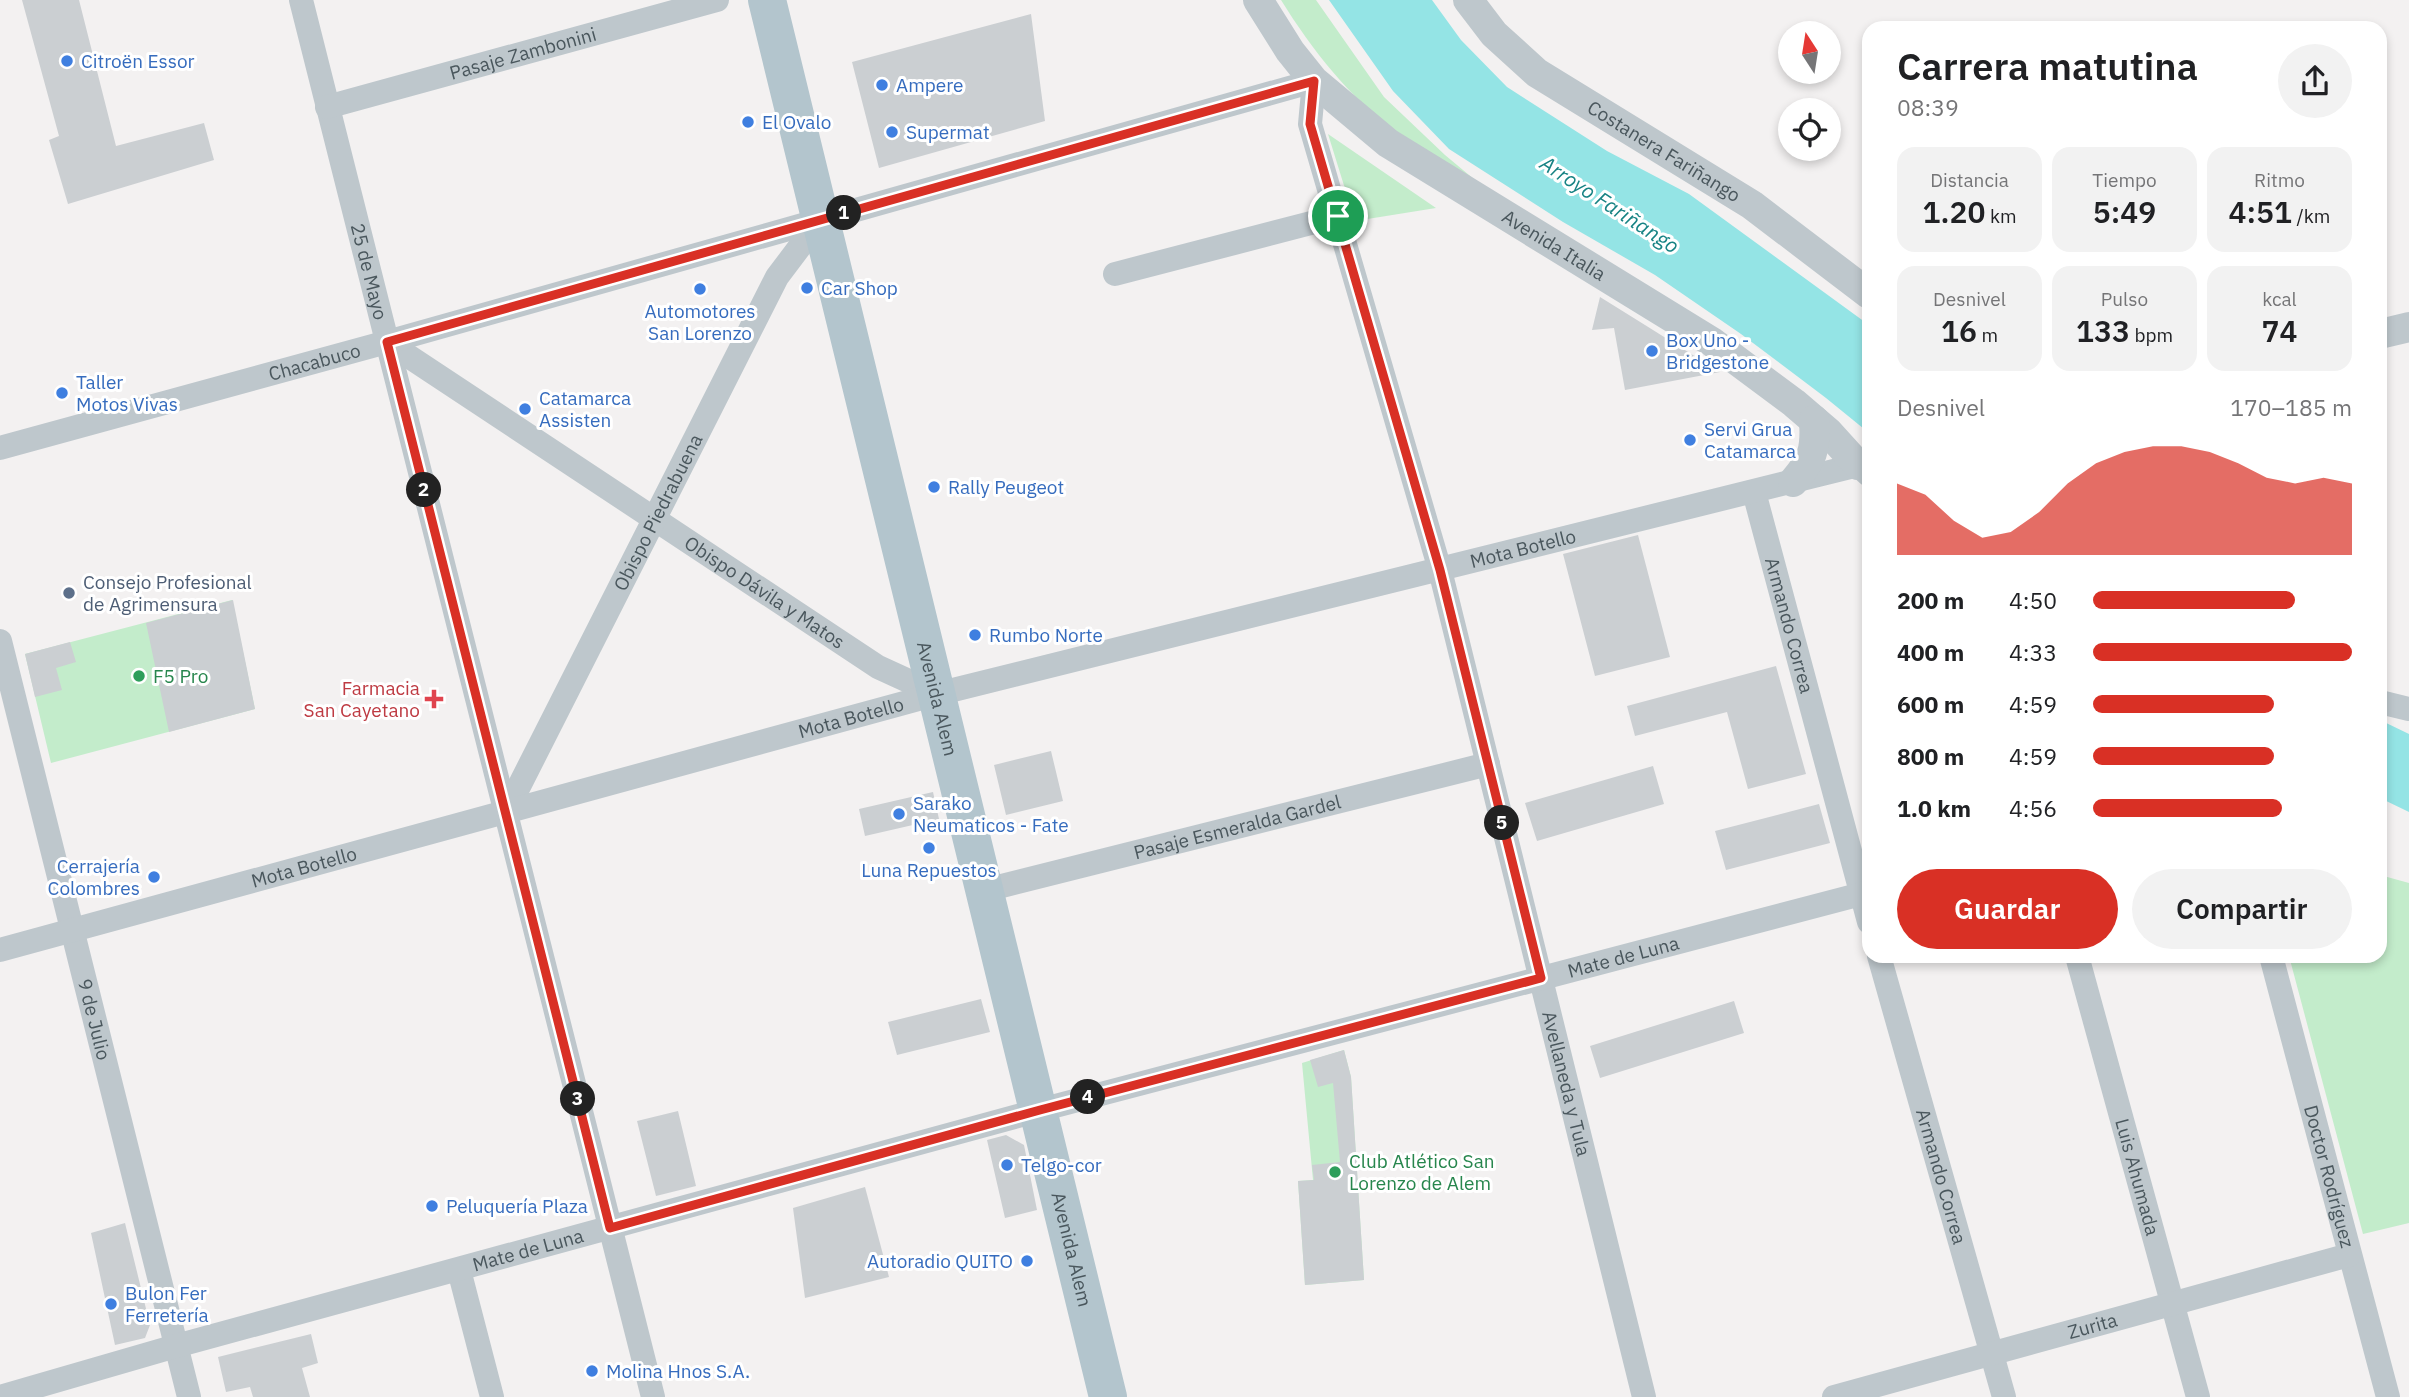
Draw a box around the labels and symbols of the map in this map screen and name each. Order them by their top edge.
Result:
north arrow [1778,21,1841,84]
street label: Pasaje Zambonini [447,22,599,85]
place label: Citroën Essor [81,49,195,73]
marker: Citroën Essor [59,53,75,69]
place label: Ampere [896,73,964,97]
marker: Ampere [874,77,890,93]
street label: Costanera Fariñango [1583,95,1745,207]
place label: El Ovalo [762,110,831,134]
marker: El Ovalo [740,114,756,130]
place label: Supermat [906,120,990,144]
marker: Supermat [884,124,900,140]
water label: Arroyo Fariñango [1534,148,1685,259]
pin [1308,186,1368,246]
pin: 1 [826,196,862,230]
street label: Avenida Italia [1498,204,1610,286]
street label: 25 de Mayo [346,221,393,322]
place label: Car Shop [821,276,898,300]
marker: Car Shop [799,280,815,296]
marker: Automotores San Lorenzo [692,281,708,297]
place label: Automotores San Lorenzo [644,299,756,345]
place label: Box Uno - Bridgestone [1666,328,1769,374]
street label: Chacabuco [266,338,363,386]
marker: Box Uno - Bridgestone [1644,343,1660,359]
place label: Taller Motos Vivas [76,370,178,416]
marker: Taller Motos Vivas [54,385,70,401]
place label: Catamarca Assisten [539,386,631,432]
marker: Catamarca Assisten [517,401,533,417]
place label: Servi Grua Catamarca [1704,417,1796,463]
street label: Obispo Piedrabuena [608,430,708,595]
marker: Servi Grua Catamarca [1682,432,1698,448]
pin: 2 [406,472,442,508]
place label: Rally Peugeot [948,475,1064,499]
marker: Rally Peugeot [926,479,942,495]
street label: Mota Botello [1467,524,1578,573]
street label: Obispo Dávila y Matos [680,530,850,654]
street label: Armando Correa [1760,555,1819,696]
place label: Consejo Profesional de Agrimensura [83,570,252,616]
marker: Consejo Profesional de Agrimensura [61,585,77,601]
place label: Rumbo Norte [989,623,1103,647]
marker: Rumbo Norte [967,627,983,643]
street label: Avenida Alem [912,639,963,758]
place label: F5 Pro [153,664,208,688]
marker: F5 Pro [131,668,147,684]
place label: Farmacia San Cayetano [304,676,420,722]
marker: Farmacia San Cayetano [426,691,442,707]
street label: Mota Botello [795,692,906,743]
street label: Pasaje Esmeralda Gardel [1131,789,1343,864]
place label: Sarako Neumaticos - Fate [913,791,1069,837]
marker: Sarako Neumaticos - Fate [891,806,907,822]
pin: 5 [1484,806,1520,840]
marker: Luna Repuestos [921,840,937,856]
street label: Mota Botello [248,841,359,893]
place label: Cerrajería Colombres [48,854,140,900]
place label: Luna Repuestos [861,858,997,882]
marker: Cerrajería Colombres [146,869,162,885]
street label: Mate de Luna [1565,930,1682,983]
street label: 9 de Julio [73,976,116,1062]
street label: Avellaneda y Tula [1537,1008,1596,1159]
pin: 4 [1070,1080,1106,1114]
pin: 3 [560,1082,596,1116]
street label: Doctor Rodríguez [2299,1102,2360,1251]
street label: Armando Correa [1911,1106,1972,1247]
street label: Luis Ahumada [2110,1116,2165,1238]
place label: Club Atlético San Lorenzo de Alem [1349,1149,1495,1195]
place label: Telgo-cor [1021,1153,1102,1177]
marker: Telgo-cor [999,1157,1015,1173]
marker: Club Atlético San Lorenzo de Alem [1327,1164,1343,1180]
street label: Avenida Alem [1046,1190,1097,1309]
place label: Peluquería Plaza [446,1194,588,1218]
marker: Peluquería Plaza [424,1198,440,1214]
street label: Mate de Luna [470,1223,586,1277]
place label: Autoradio QUITO [867,1249,1013,1273]
marker: Autoradio QUITO [1019,1253,1035,1269]
place label: Bulon Fer Ferretería [125,1281,209,1327]
marker: Bulon Fer Ferretería [103,1296,119,1312]
street label: Zurita [2065,1308,2120,1344]
place label: Molina Hnos S.A. [606,1359,750,1383]
marker: Molina Hnos S.A. [584,1363,600,1379]

